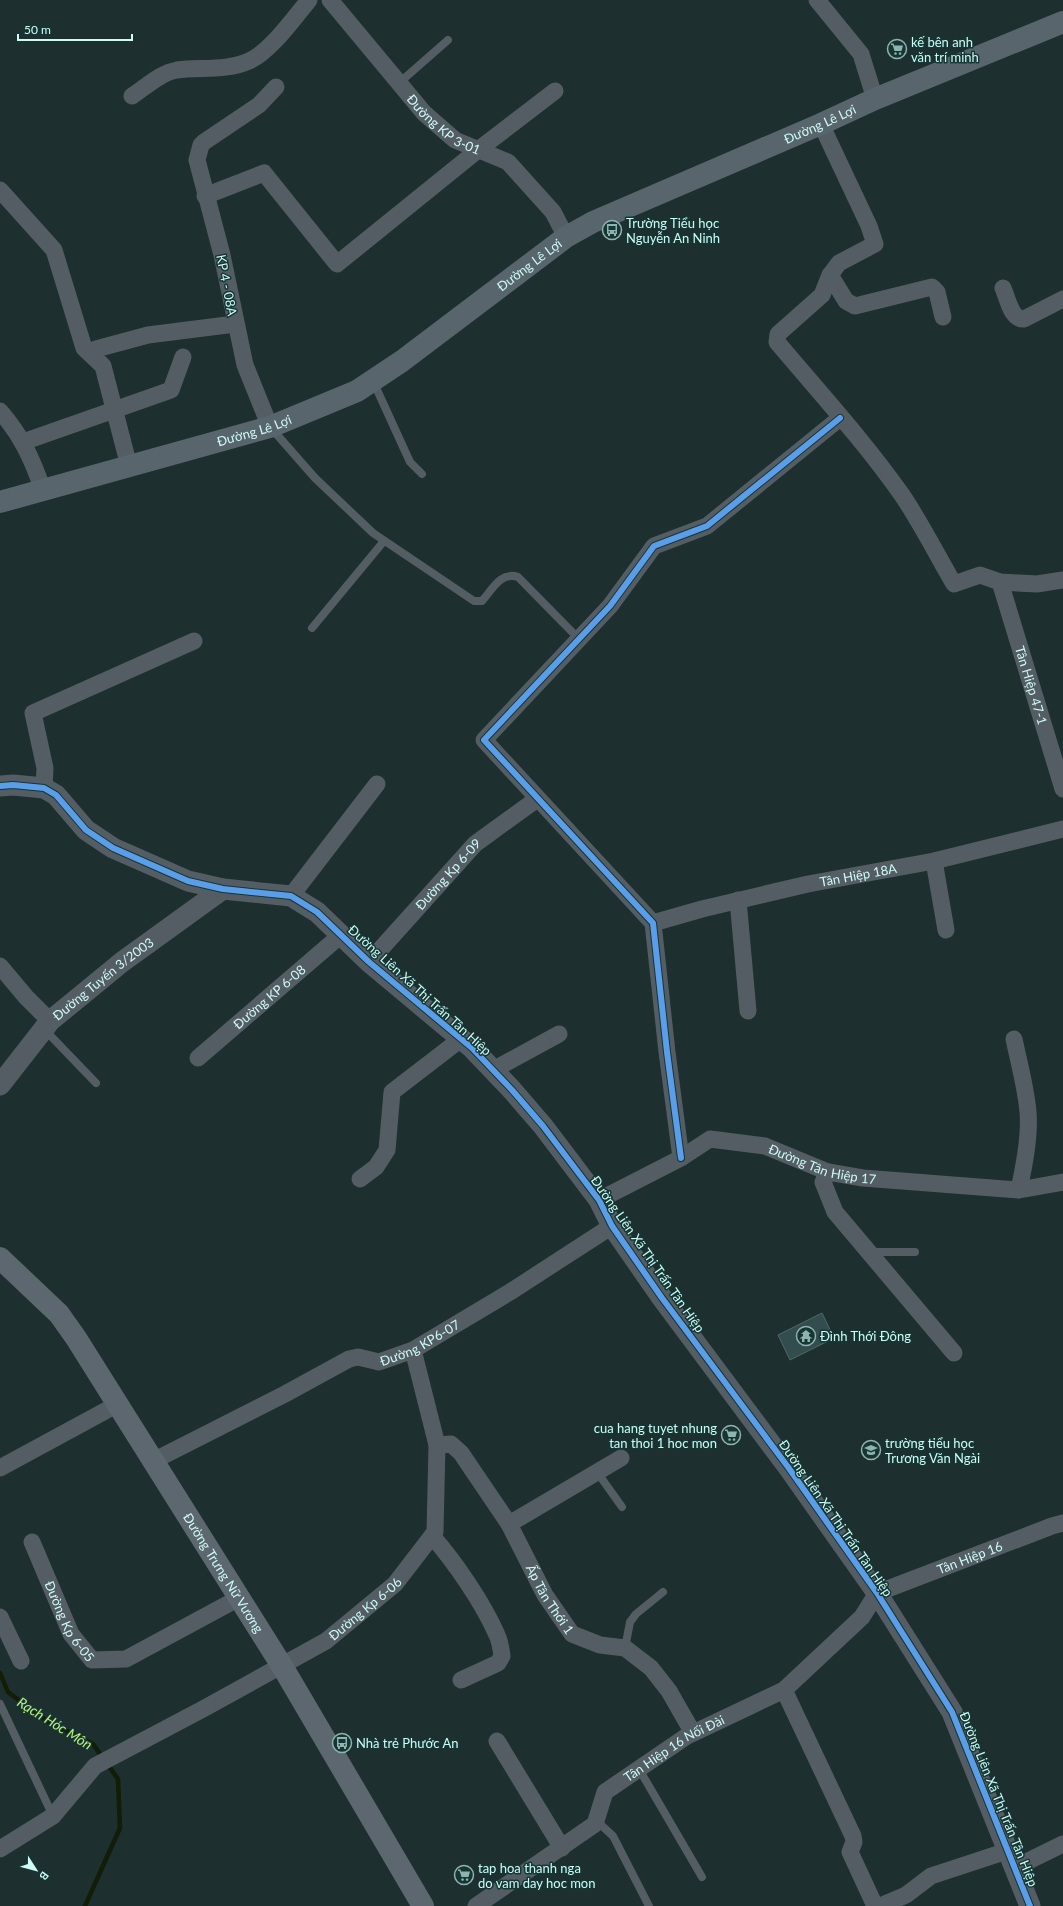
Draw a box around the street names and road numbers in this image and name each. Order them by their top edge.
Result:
street label: Đường KP 3-01 [404,91,483,158]
street label: Đường Lê Lợi [781,101,858,147]
street label: Đường Lê Lợi [494,235,565,294]
street label: KP 4 - 08A [213,253,241,317]
street label: Đường Lê Lợi [215,411,294,449]
street label: Tân Hiệp 47-1 [1012,644,1051,727]
street label: Đường Kp 6-09 [412,835,483,913]
street label: Tân Hiệp 18A [819,860,898,890]
street label: Đường Liên Xã Thị Trấn Tân Hiệp [345,921,495,1059]
street label: Đường Tuyến 3/2003 [49,934,157,1024]
street label: Đường KP 6-08 [230,961,309,1032]
street label: Đường Tân Hiệp 17 [766,1140,877,1187]
street label: Đường Liên Xã Thị Trấn Tân Hiệp [588,1173,708,1335]
street label: Đường KP6-07 [378,1316,463,1369]
street label: Đường Liên Xã Thị Trấn Tân Hiệp [776,1437,896,1599]
street label: Đường Trưng Nữ Vương [180,1510,267,1636]
street label: Tân Hiệp 16 [934,1538,1005,1577]
street label: Ấp Tân Thới 1 [523,1561,578,1637]
street label: Đường Kp 6-06 [325,1574,405,1644]
street label: Đường Kp 6-05 [41,1578,98,1665]
street label: Đường Liên Xã Thị Trấn Tân Hiệp [956,1709,1042,1889]
street label: Tân Hiệp 16 Nối Đài [621,1711,727,1785]

